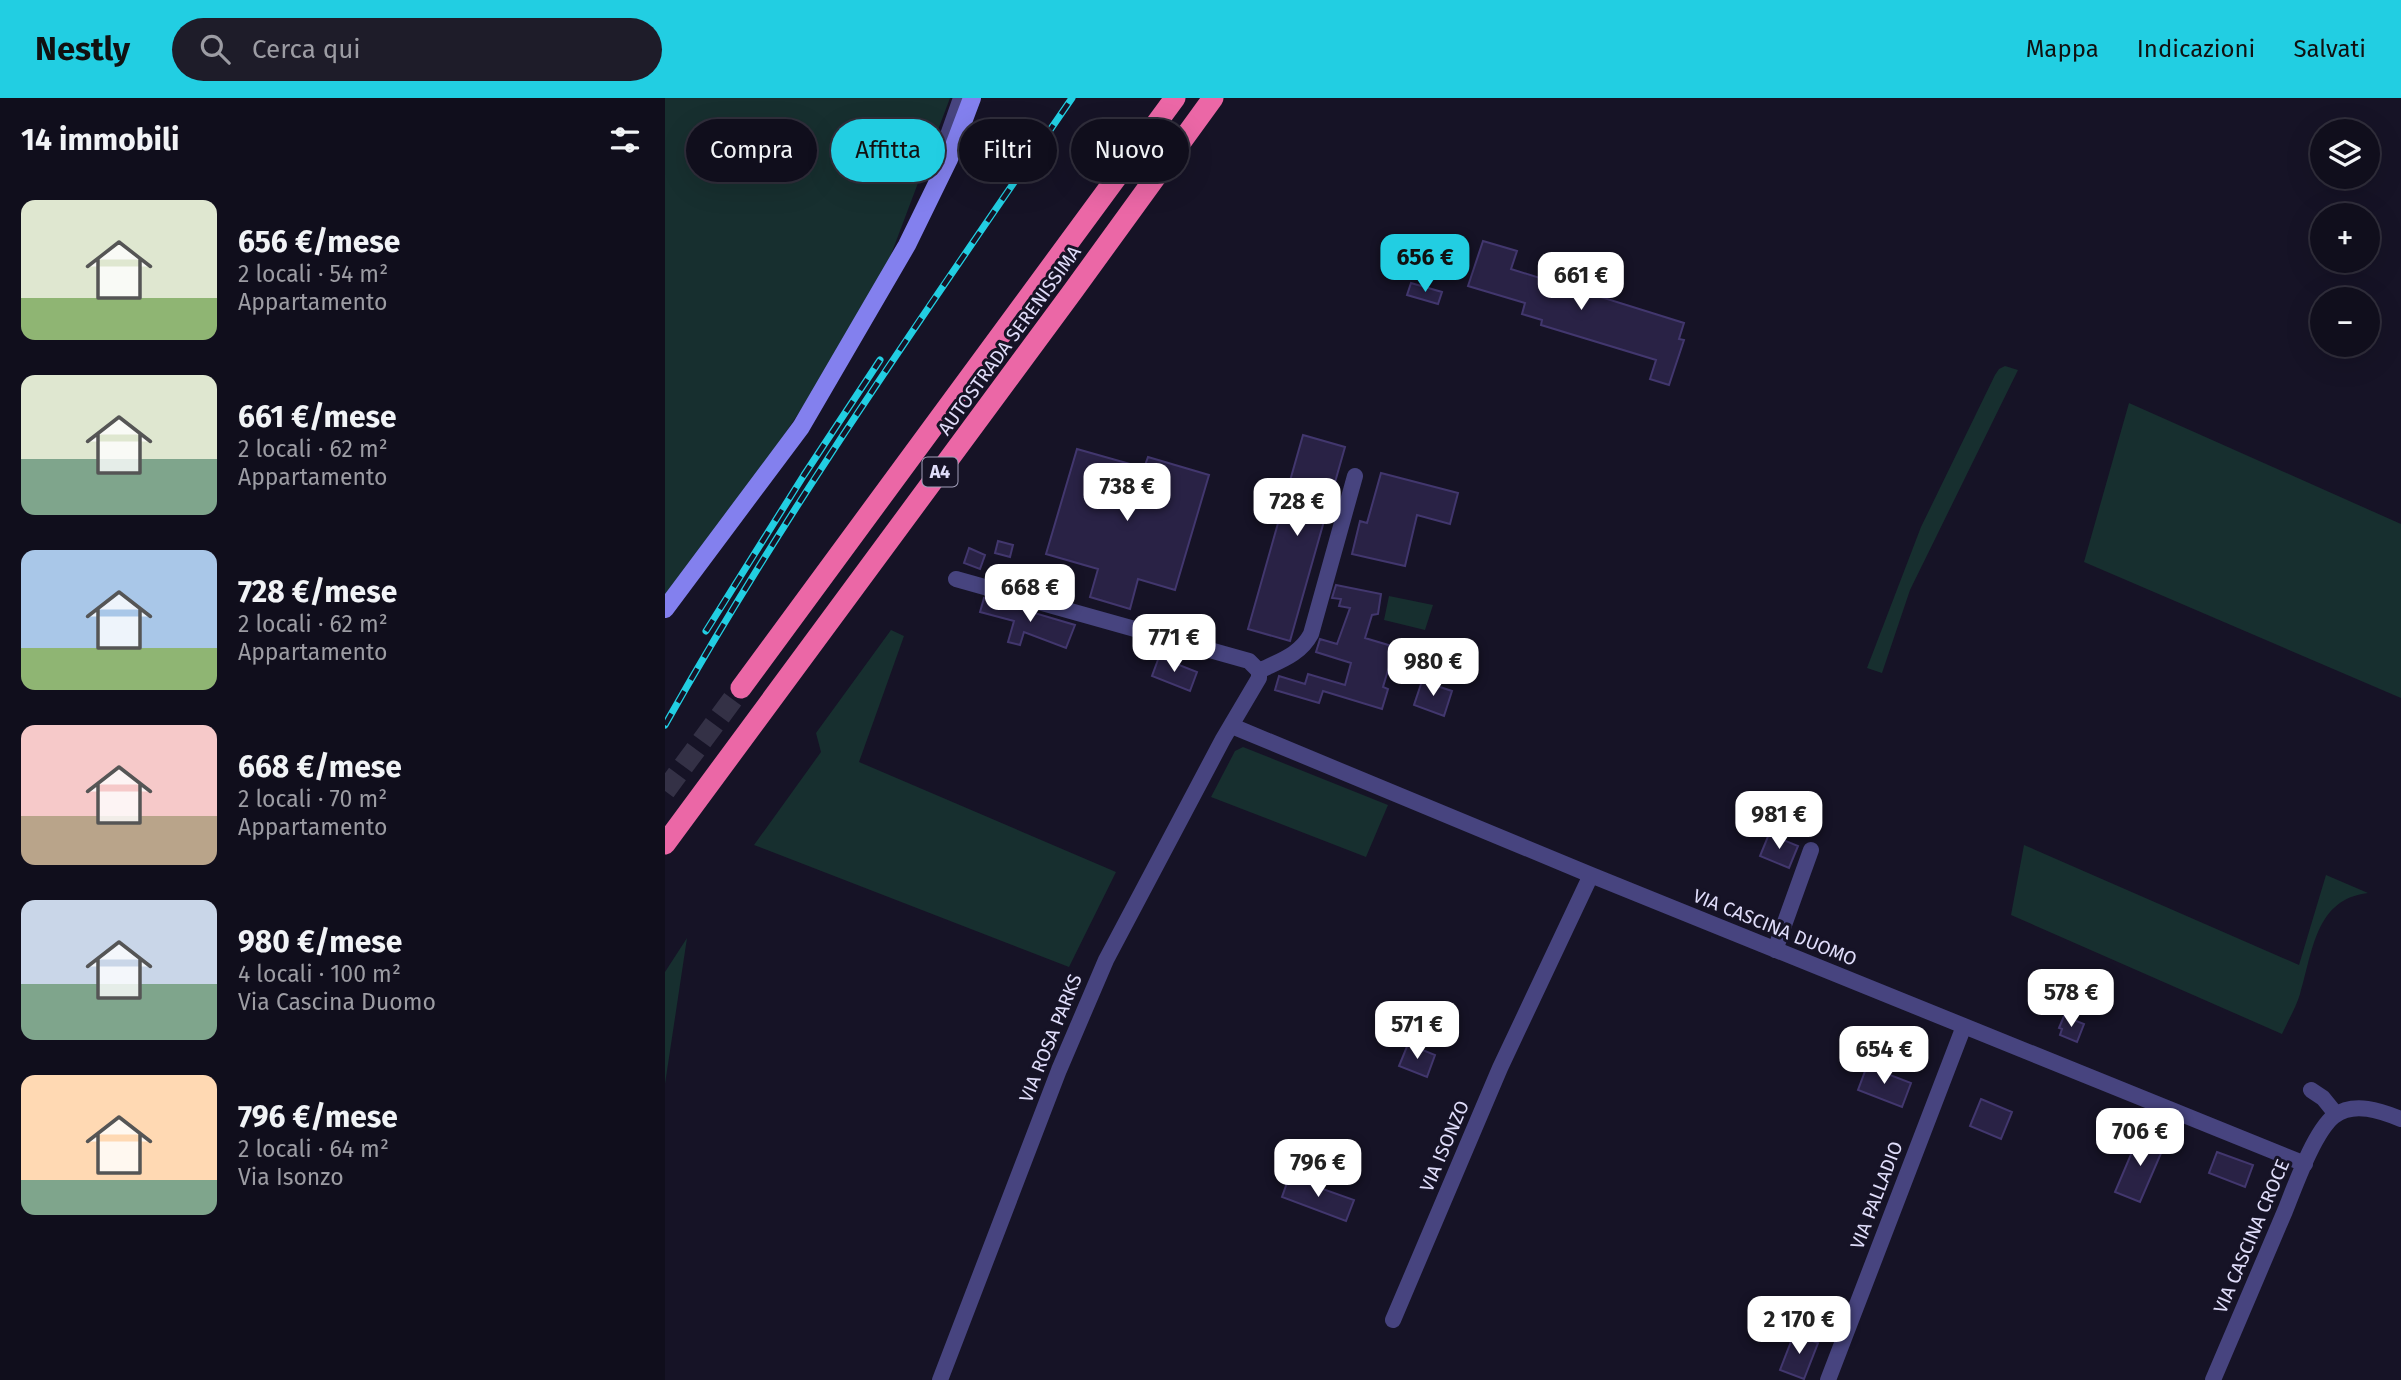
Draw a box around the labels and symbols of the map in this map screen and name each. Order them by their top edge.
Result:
pin: 656 € [1376,234,1474,294]
street label: AUTOSTRADA SERENISSIMA [933,241,1086,439]
pin: 661 € [1532,252,1630,312]
road number: A4 [923,458,957,486]
pin: 738 € [1078,464,1176,523]
pin: 728 € [1248,478,1346,538]
pin: 668 € [981,564,1079,624]
pin: 771 € [1125,614,1223,674]
pin: 980 € [1384,638,1482,698]
pin: 981 € [1730,792,1828,851]
street label: VIA CASCINA DUOMO [1690,884,1860,971]
pin: 578 € [2022,970,2120,1029]
street label: VIA ROSA PARKS [1014,971,1087,1106]
pin: 571 € [1368,1002,1466,1061]
pin: 654 € [1835,1026,1933,1086]
street label: VIA ISONZO [1415,1097,1474,1195]
pin: 706 € [2091,1108,2189,1168]
street label: VIA PALLADIO [1845,1138,1908,1252]
pin: 796 € [1269,1140,1367,1199]
street label: VIA CASCINA CROCE [2209,1156,2294,1317]
pin: 2 170 € [1734,1296,1864,1356]

